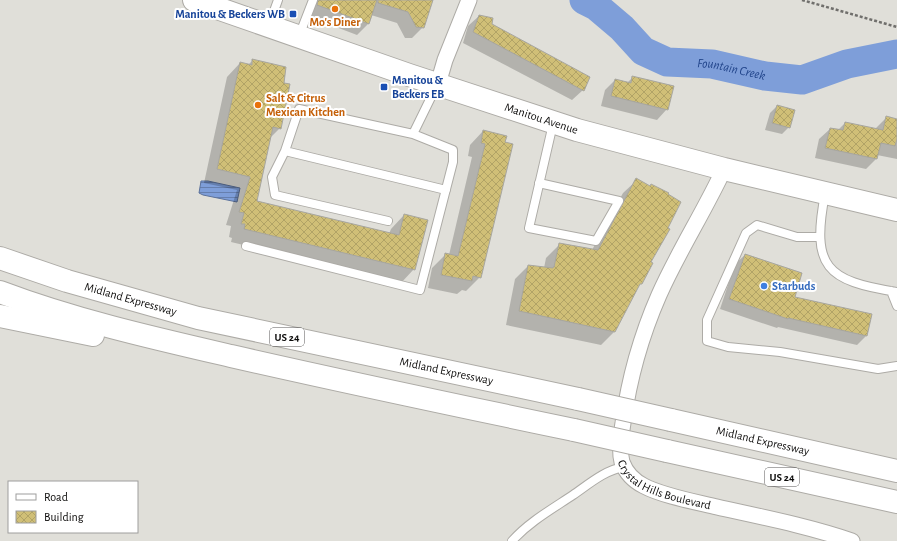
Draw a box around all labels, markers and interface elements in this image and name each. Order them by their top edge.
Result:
marker: Mo's Diner [330,4,340,14]
place label: Manitou & Beckers WB [175,8,285,20]
marker: Manitou & Beckers WB [288,9,298,19]
place label: Mo's Diner [310,16,361,28]
water label: Fountain Creek [697,57,767,82]
place label: Manitou & Beckers EB [392,74,444,100]
marker: Manitou & Beckers EB [379,82,389,92]
place label: Salt & Citrus Mexican Kitchen [266,92,345,118]
marker: Salt & Citrus Mexican Kitchen [253,100,263,110]
street label: Manitou Avenue [503,101,580,136]
street label: Midland Expressway [83,280,178,319]
place label: Starbuds [772,280,816,292]
marker: Starbuds [759,281,769,291]
road number: US 24 [270,328,304,346]
street label: Midland Expressway [399,355,494,388]
street label: Midland Expressway [715,424,810,458]
street label: Crystal Hills Boulevard [616,458,712,511]
road number: US 24 [765,468,799,486]
legend [8,481,138,533]
text: Road [44,491,68,503]
text: Building [44,511,84,523]

